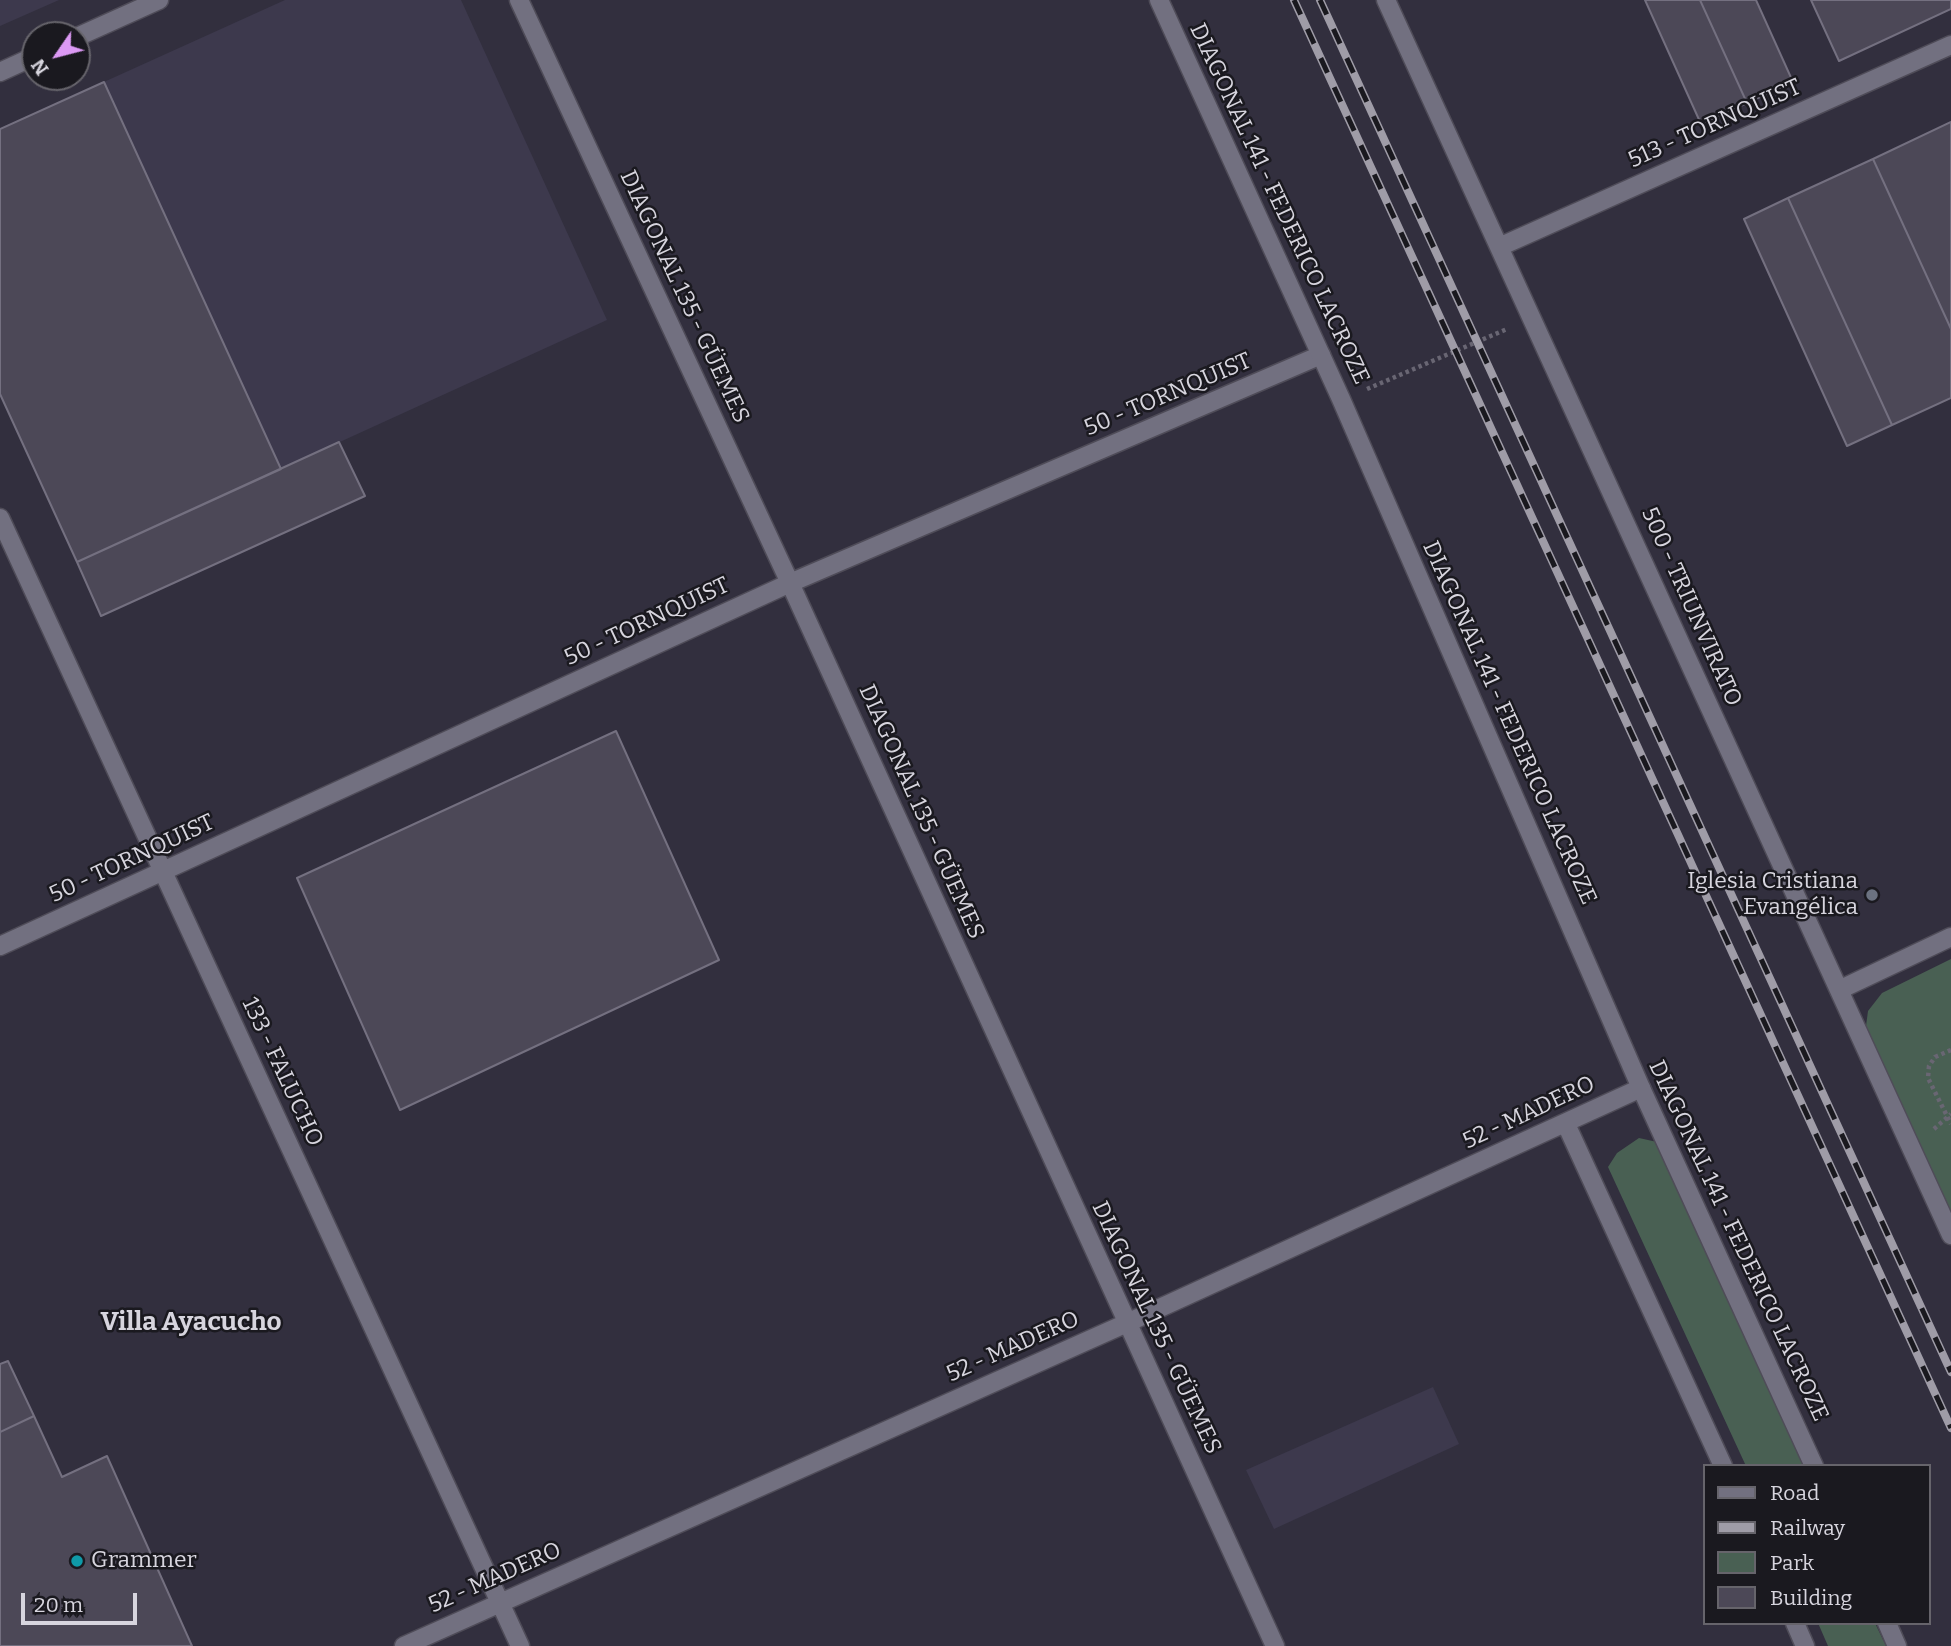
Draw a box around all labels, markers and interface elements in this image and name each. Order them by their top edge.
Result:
street label: DIAGONAL 141 - FEDERICO LACROZE [1183,19,1375,389]
north arrow [21,21,91,91]
text: N [26,55,54,80]
street label: 513 - TORNQUIST [1624,74,1806,174]
street label: DIAGONAL 135 - GÜEMES [613,166,755,428]
street label: 50 - TORNQUIST [1080,347,1256,443]
street label: 500 - TRIUNVIRATO [1635,503,1747,711]
street label: DIAGONAL 141 - FEDERICO LACROZE [1416,537,1602,909]
street label: 50 - TORNQUIST [560,572,734,672]
street label: DIAGONAL 135 - GÜEMES [852,681,990,943]
street label: 50 - TORNQUIST [45,809,219,909]
place label: Iglesia Cristiana Evangélica [1687,868,1858,922]
marker: Iglesia Cristiana Evangélica [1864,887,1880,903]
street label: 133 - FALUCHO [235,993,329,1151]
street label: DIAGONAL 141 - FEDERICO LACROZE [1642,1056,1834,1426]
street label: 52 - MADERO [1459,1070,1599,1156]
street label: DIAGONAL 135 - GÜEMES [1085,1197,1227,1459]
street label: 52 - MADERO [942,1305,1084,1389]
district label: Villa Ayacucho [100,1307,282,1339]
legend [1702,1464,1930,1625]
text: Road [1770,1480,1819,1506]
text: Railway [1770,1515,1845,1541]
street label: 52 - MADERO [424,1536,566,1620]
place label: Grammer [91,1547,197,1575]
text: Park [1770,1550,1814,1576]
marker: Grammer [69,1553,85,1569]
scale bar [24,1580,140,1624]
text: Building [1770,1585,1852,1611]
text: 20 m [34,1592,83,1618]

